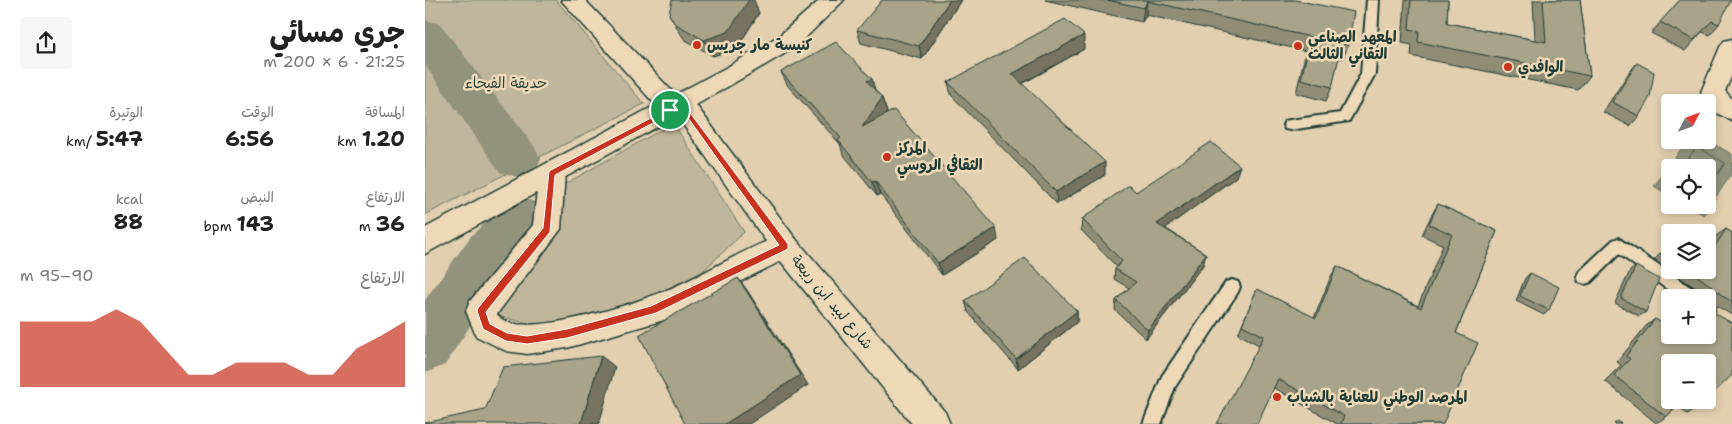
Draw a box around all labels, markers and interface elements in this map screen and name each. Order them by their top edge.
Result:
text: جري مسائي [270,13,405,51]
button: share [20,17,72,69]
place label: المعهد الصناعي التقاني الثالث [1308,27,1397,68]
place label: كنيسة مار جريس [707,35,813,55]
marker: كنيسة مار جريس [691,39,703,51]
marker: المعهد الصناعي التقاني الثالث [1292,40,1304,52]
text: 21:25 · 6 × 200 m [263,51,405,72]
place label: الوافدي [1518,57,1564,79]
marker: الوافدي [1502,61,1514,73]
park label: حديقة الفيحاء [465,73,547,93]
pin [649,89,691,131]
north arrow [1661,94,1716,149]
map controls [1661,94,1716,409]
icon: arrive [656,96,684,124]
text: الوتيرة [109,103,143,121]
text: الوقت [241,103,274,121]
text: المسافة [365,103,405,121]
text: 5:47 [96,125,143,153]
text: 6:56 [225,125,274,153]
text: 1.20 [362,125,405,153]
text: /km [66,132,96,150]
text: km [337,132,362,150]
place label: المركز الثقافي الروسي [895,138,983,179]
marker: المركز الثقافي الروسي [881,151,893,163]
button: locate [1661,159,1716,214]
text: النبض [241,188,274,206]
text: الارتفاع [366,188,405,206]
text: kcal [116,190,143,208]
text: 88 [113,208,143,236]
text: 143 [237,210,274,238]
text: 36 [376,210,405,238]
text: bpm [204,217,237,235]
text: m [359,217,376,235]
button: layers [1661,224,1716,279]
street label: شارع لبيد ابن ربيعة [787,251,877,353]
text: 90–95 m [20,265,93,286]
text: الارتفاع [360,267,405,288]
button: + [1661,289,1716,344]
button: − [1661,354,1716,409]
place label: المرصد الوطني للعناية بالشباب [1287,387,1468,411]
marker: المرصد الوطني للعناية بالشباب [1271,391,1283,403]

